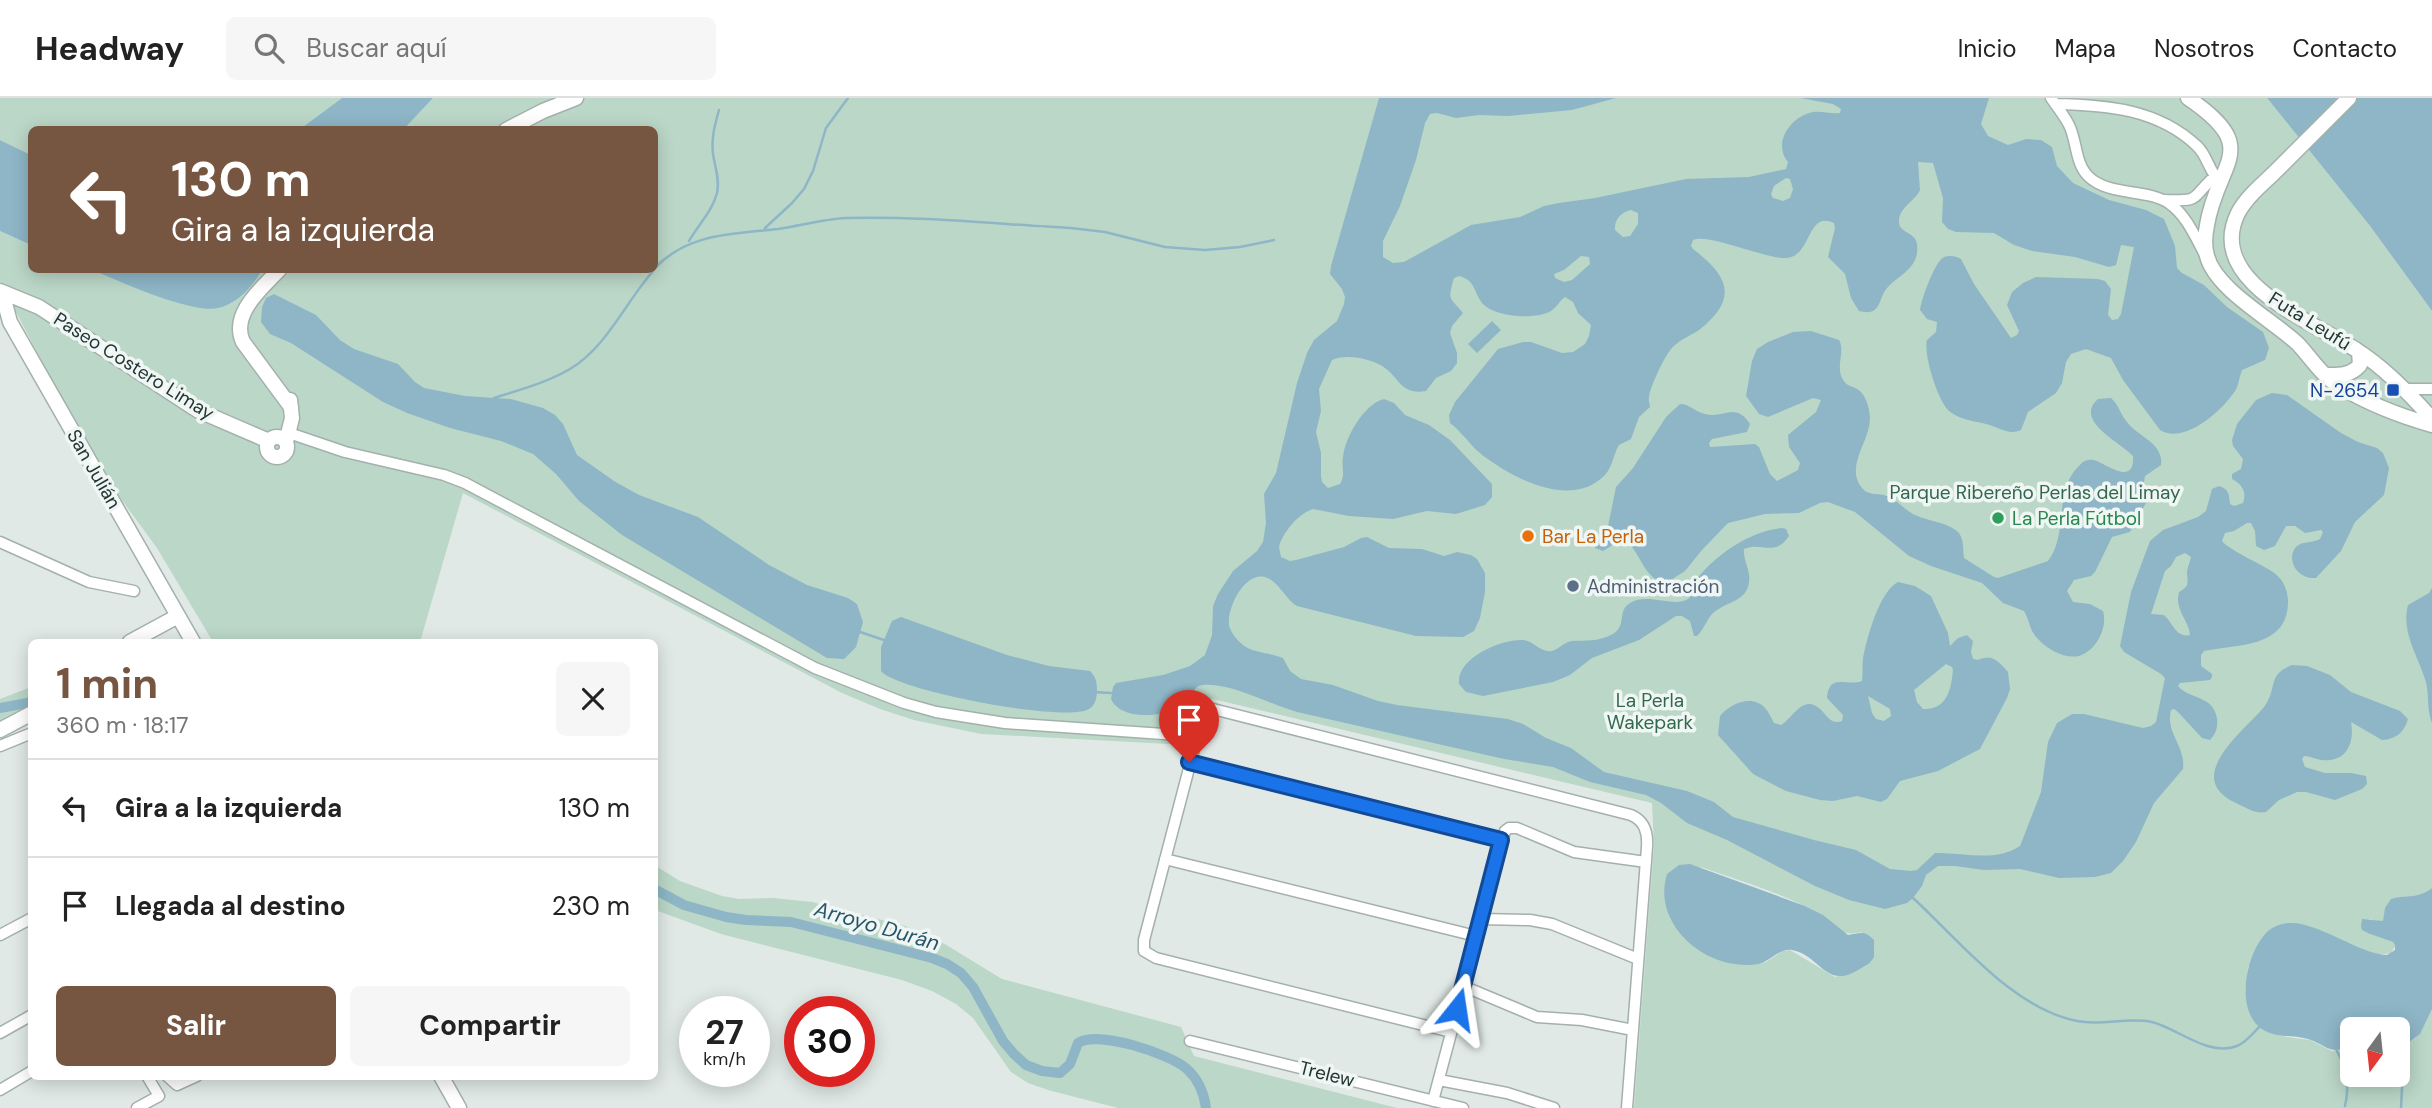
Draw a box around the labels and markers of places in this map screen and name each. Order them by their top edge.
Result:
place label: N-2654 [2310,378,2379,403]
marker: N-2654 [2385,382,2401,398]
place label: La Perla Fútbol [2012,506,2141,531]
marker: La Perla Fútbol [1990,510,2006,526]
place label: Bar La Perla [1542,524,1644,549]
marker: Bar La Perla [1520,528,1536,544]
place label: Administración [1587,574,1720,599]
marker: Administración [1565,578,1581,594]
pin [1159,690,1219,762]

